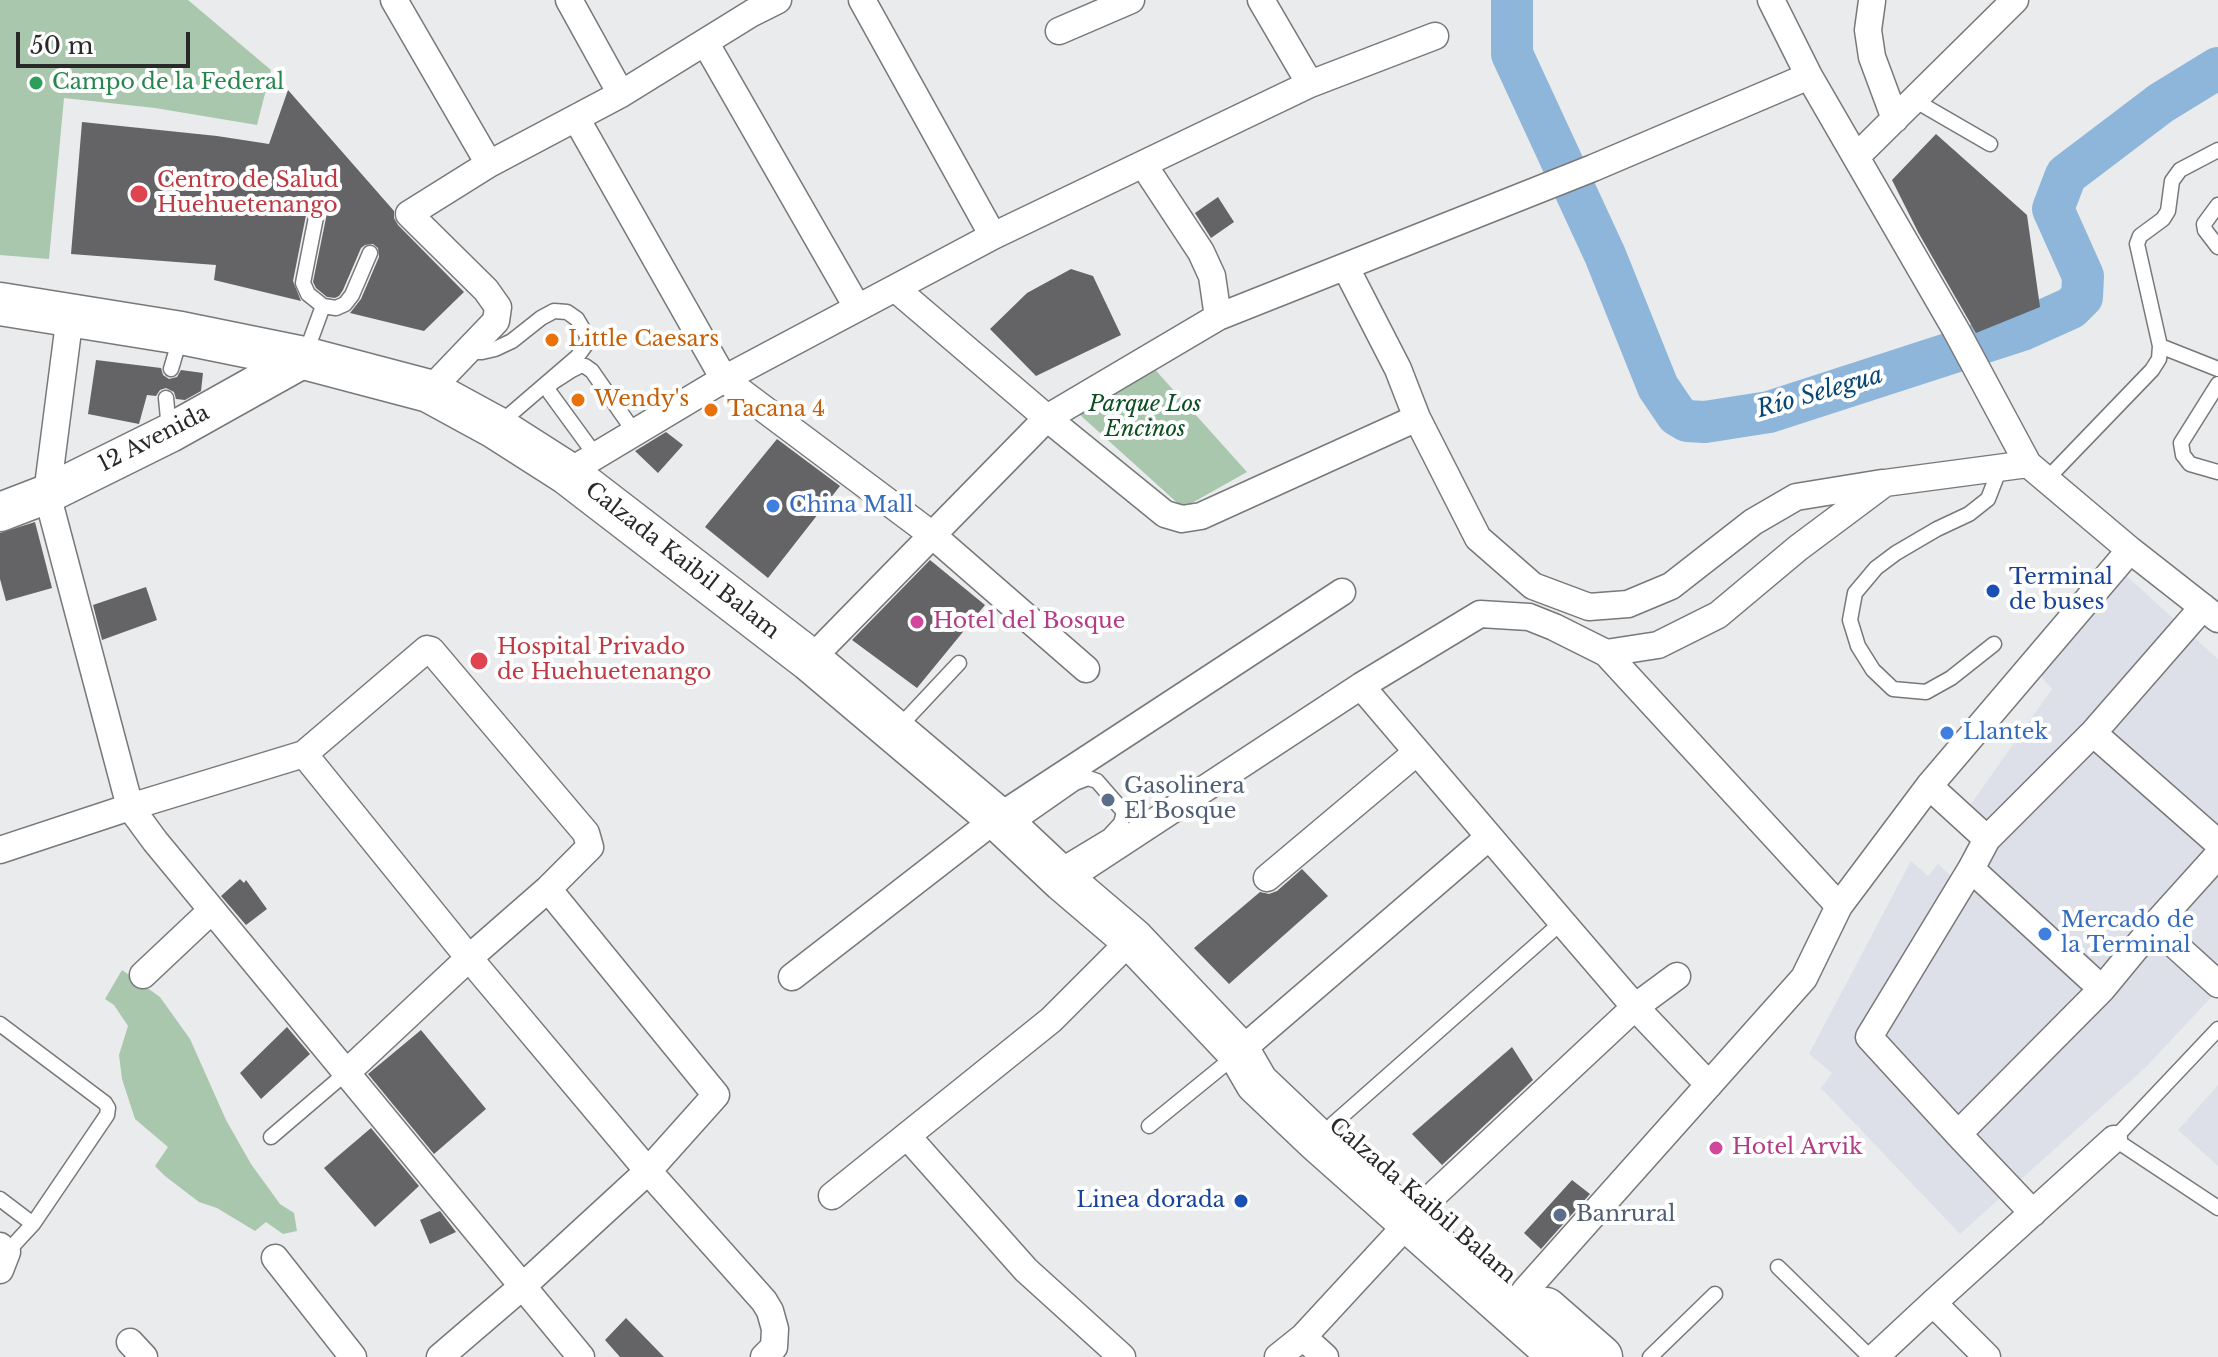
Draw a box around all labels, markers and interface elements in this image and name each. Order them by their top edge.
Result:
scale bar [20,16,194,66]
text: 50 m [30,31,93,60]
place label: Campo de la Federal [52,70,284,96]
marker: Campo de la Federal [27,74,45,92]
place label: Centro de Salud Huehuetenango [157,168,339,220]
marker: Centro de Salud Huehuetenango [128,183,150,205]
place label: Little Caesars [568,327,719,353]
marker: Little Caesars [543,331,561,349]
water label: Río Selegua [1753,361,1887,425]
place label: Wendy's [594,387,689,413]
marker: Wendy's [569,391,587,409]
park label: Parque Los Encinos [1089,392,1201,444]
place label: Tacana 4 [727,397,825,423]
street label: 12 Avenida [94,400,214,478]
marker: Tacana 4 [702,401,720,419]
street label: Calzada Kaibil Balam [580,477,784,645]
place label: China Mall [789,493,913,519]
marker: China Mall [764,497,782,515]
place label: Terminal de buses [2009,565,2113,616]
marker: Terminal de buses [1984,582,2002,600]
place label: Hotel del Bosque [933,609,1125,635]
marker: Hotel del Bosque [908,613,926,631]
place label: Hospital Privado de Huehuetenango [497,635,711,686]
marker: Hospital Privado de Huehuetenango [468,650,490,672]
place label: Llantek [1963,720,2048,746]
marker: Llantek [1938,724,1956,742]
place label: Gasolinera El Bosque [1124,774,1245,826]
marker: Gasolinera El Bosque [1099,791,1117,809]
place label: Mercado de la Terminal [2061,908,2194,960]
marker: Mercado de la Terminal [2036,925,2054,943]
street label: Calzada Kaibil Balam [1323,1113,1521,1289]
place label: Hotel Arvik [1732,1135,1862,1161]
marker: Hotel Arvik [1707,1139,1725,1157]
place label: Linea dorada [1076,1188,1225,1214]
marker: Linea dorada [1232,1192,1250,1210]
place label: Banrural [1576,1202,1675,1228]
marker: Banrural [1551,1206,1569,1224]

